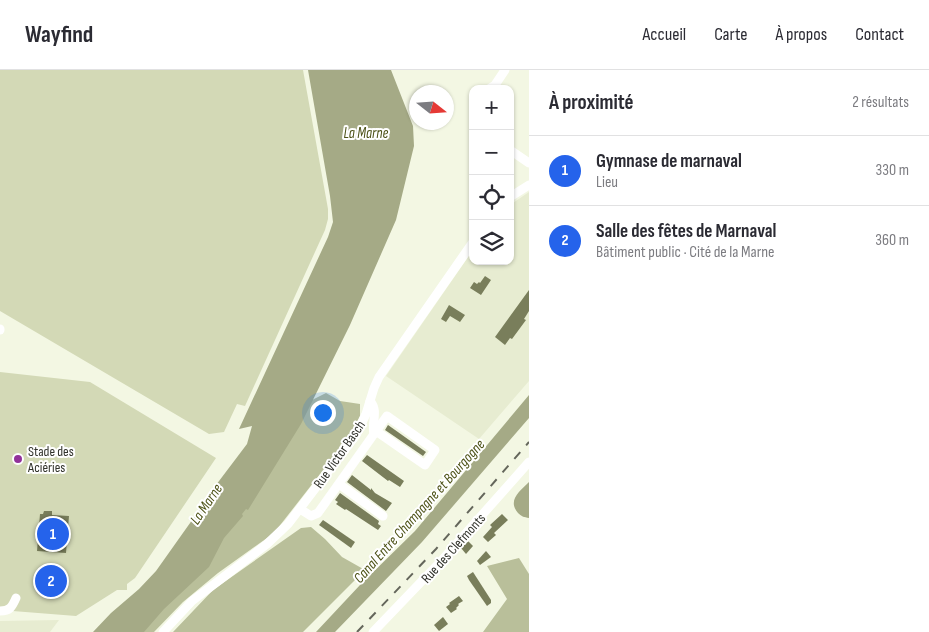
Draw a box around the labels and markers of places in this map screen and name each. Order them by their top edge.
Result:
place label: Stade des Aciéries [27,443,74,476]
marker: Stade des Aciéries [12,453,24,465]
pin: 1 [37,515,69,553]
pin: 2 [35,562,67,600]

